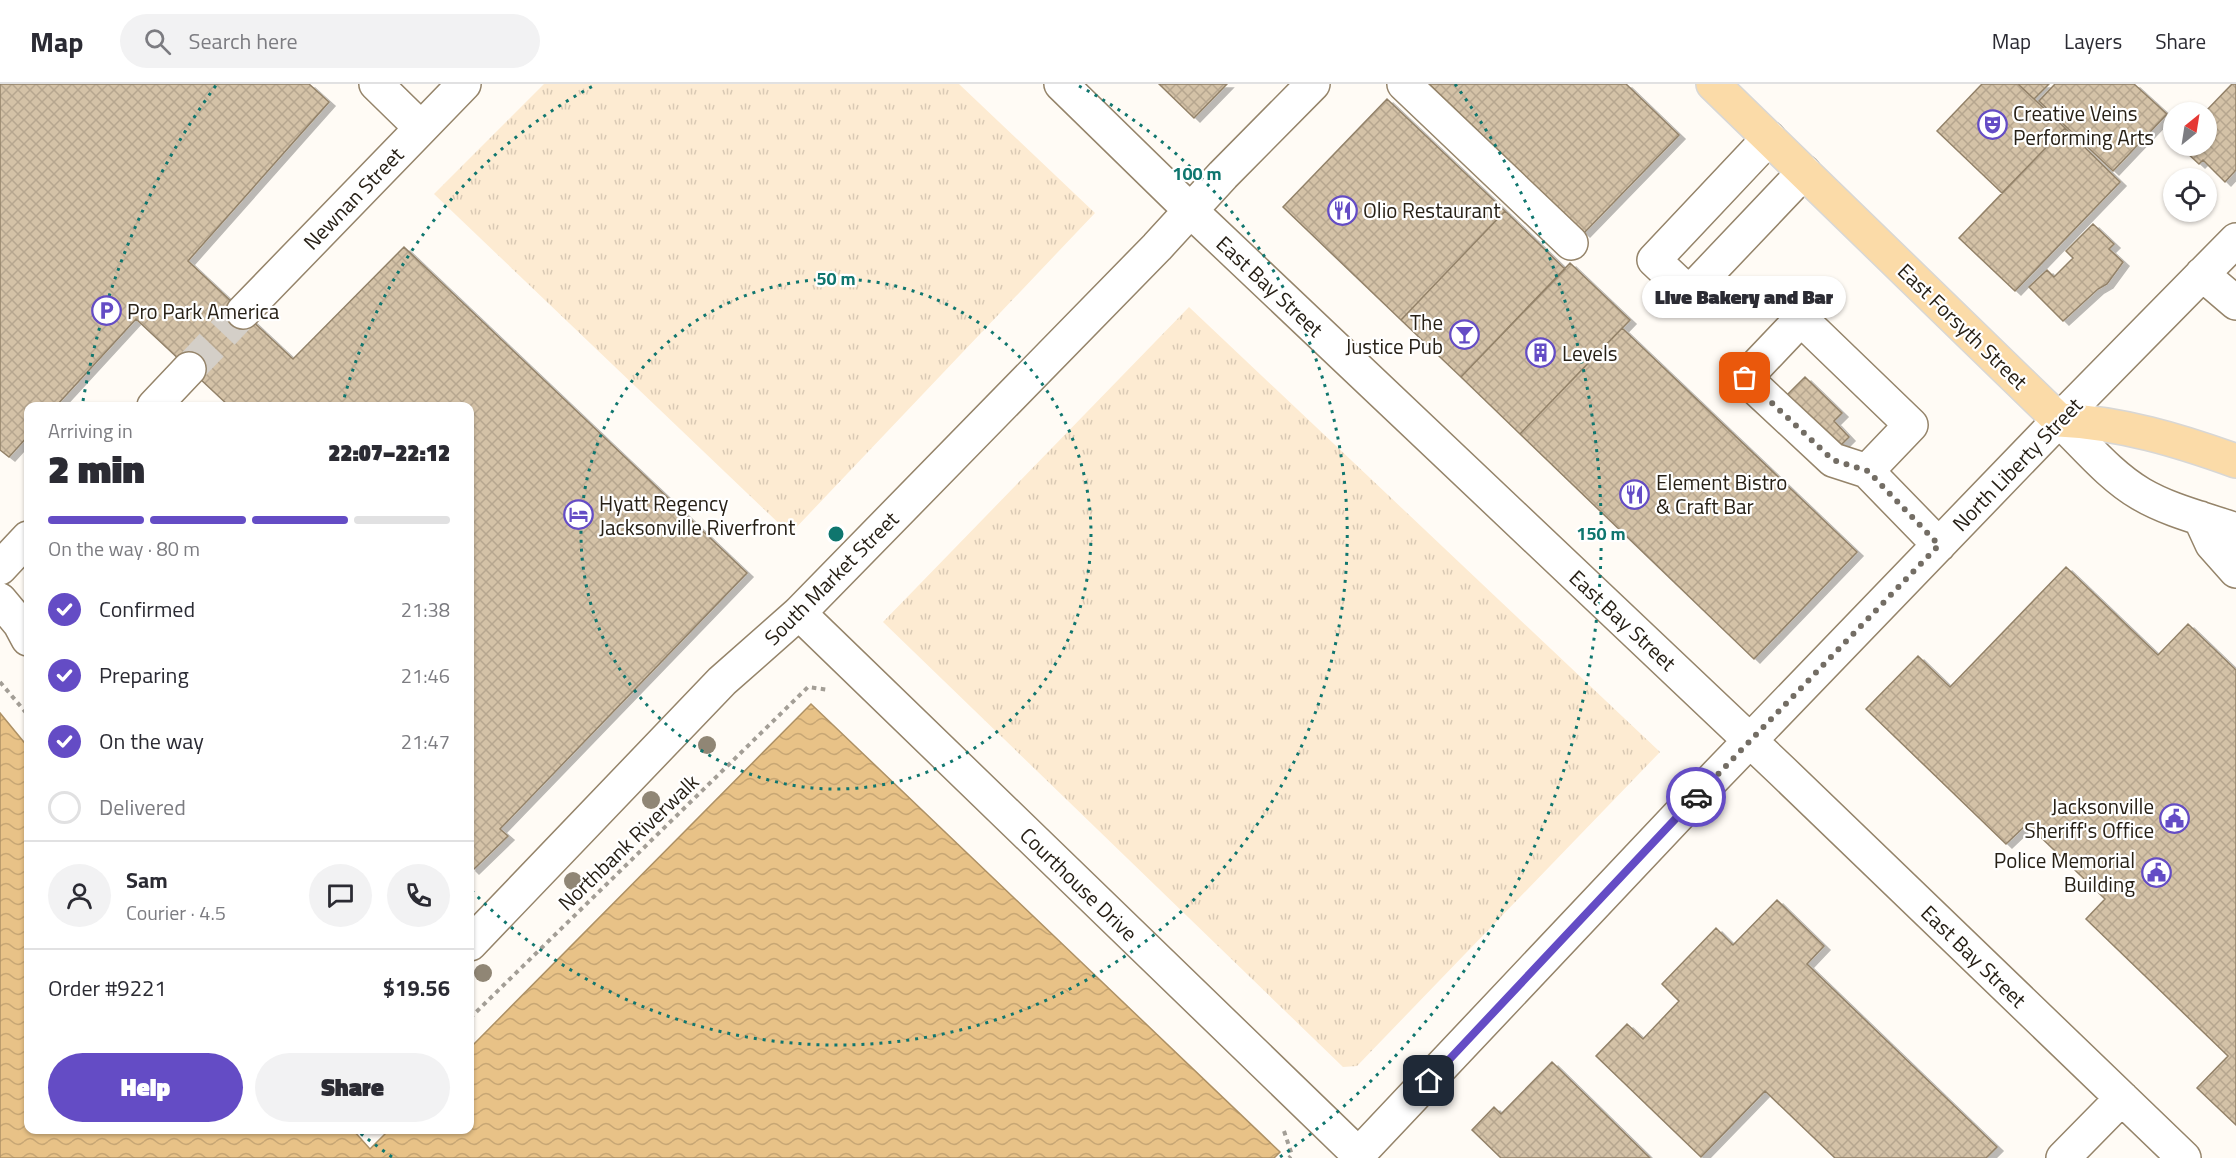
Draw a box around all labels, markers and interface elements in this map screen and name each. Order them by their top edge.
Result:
search box [120,14,540,68]
text: Map [30,20,84,63]
text: Search here [189,24,298,58]
icon: search [141,25,174,58]
text: Map [1992,25,2031,57]
text: Layers [2064,25,2122,57]
text: Share [2155,25,2206,57]
place label: Creative Veins Performing Arts [2013,97,2154,153]
north arrow [2163,102,2217,156]
map controls [2163,102,2217,222]
theatre icon: Creative Veins Performing Arts [1976,109,2008,141]
street label: Newnan Street [295,139,411,257]
text: 100 m [1172,160,1222,187]
button: locate [2163,168,2217,222]
restaurant icon: Olio Restaurant [1326,194,1358,226]
place label: Olio Restaurant [1363,194,1501,226]
street label: East Bay Street [1209,228,1331,345]
street label: East Forsyth Street [1891,255,2036,397]
text: 50 m [816,265,856,292]
callout: Live Bakery and Bar [1643,276,1847,318]
text: Live Bakery and Bar [1655,281,1833,312]
parking icon: Pro Park America [90,295,122,327]
place label: Pro Park America [127,295,280,327]
place label: The Justice Pub [1345,306,1443,362]
bar icon: The Justice Pub [1448,318,1480,350]
building icon: Levels [1525,337,1557,369]
place label: Levels [1562,337,1618,369]
pin [1719,352,1770,403]
icon: bag [1728,361,1761,394]
street label: North Liberty Street [1945,389,2090,538]
text: Arriving in [48,415,133,446]
text: 22:07–22:12 [328,436,450,470]
text: 2 min [48,439,145,498]
place label: Element Bistro & Craft Bar [1656,466,1787,522]
restaurant icon: Element Bistro & Craft Bar [1619,478,1651,510]
place label: Hyatt Regency Jacksonville Riverfront [599,487,796,543]
hotel icon: Hyatt Regency Jacksonville Riverfront [562,499,594,531]
street label: South Market Street [756,503,906,653]
text: 150 m [1576,520,1626,547]
centre of rings [826,524,846,544]
text: On the way · 80 m [48,533,200,564]
street label: East Bay Street [1562,562,1684,679]
text: Confirmed [99,592,195,626]
icon: check [48,593,81,626]
text: 21:38 [401,594,450,625]
text: Preparing [99,658,189,692]
icon: check [48,659,81,692]
text: 21:46 [401,660,450,691]
text: On the way [99,724,204,758]
icon: check [48,725,81,758]
text: 21:47 [401,726,450,757]
street label: Northbank Riverwalk [550,766,706,918]
courier [1666,767,1726,827]
icon: car [1680,781,1713,814]
text: Delivered [99,790,186,824]
place label: Jacksonville Sheriff's Office [2024,790,2154,846]
public building icon: Jacksonville Sheriff's Office [2159,802,2191,834]
street label: Courthouse Drive [1013,820,1145,948]
place label: Police Memorial Building [1994,844,2135,900]
public building icon: Police Memorial Building [2140,856,2172,888]
text: Sam [126,863,168,897]
button: person [48,864,111,927]
button: chat [309,864,372,927]
button: phone [387,864,450,927]
text: Courier · 4.5 [126,897,226,928]
street label: East Bay Street [1914,897,2035,1015]
text: Order #9221 [48,971,167,1005]
text: $19.56 [383,971,450,1005]
button: Help [48,1053,243,1122]
button: Share [255,1053,450,1122]
pin [1403,1055,1454,1106]
icon: home [1412,1064,1445,1097]

